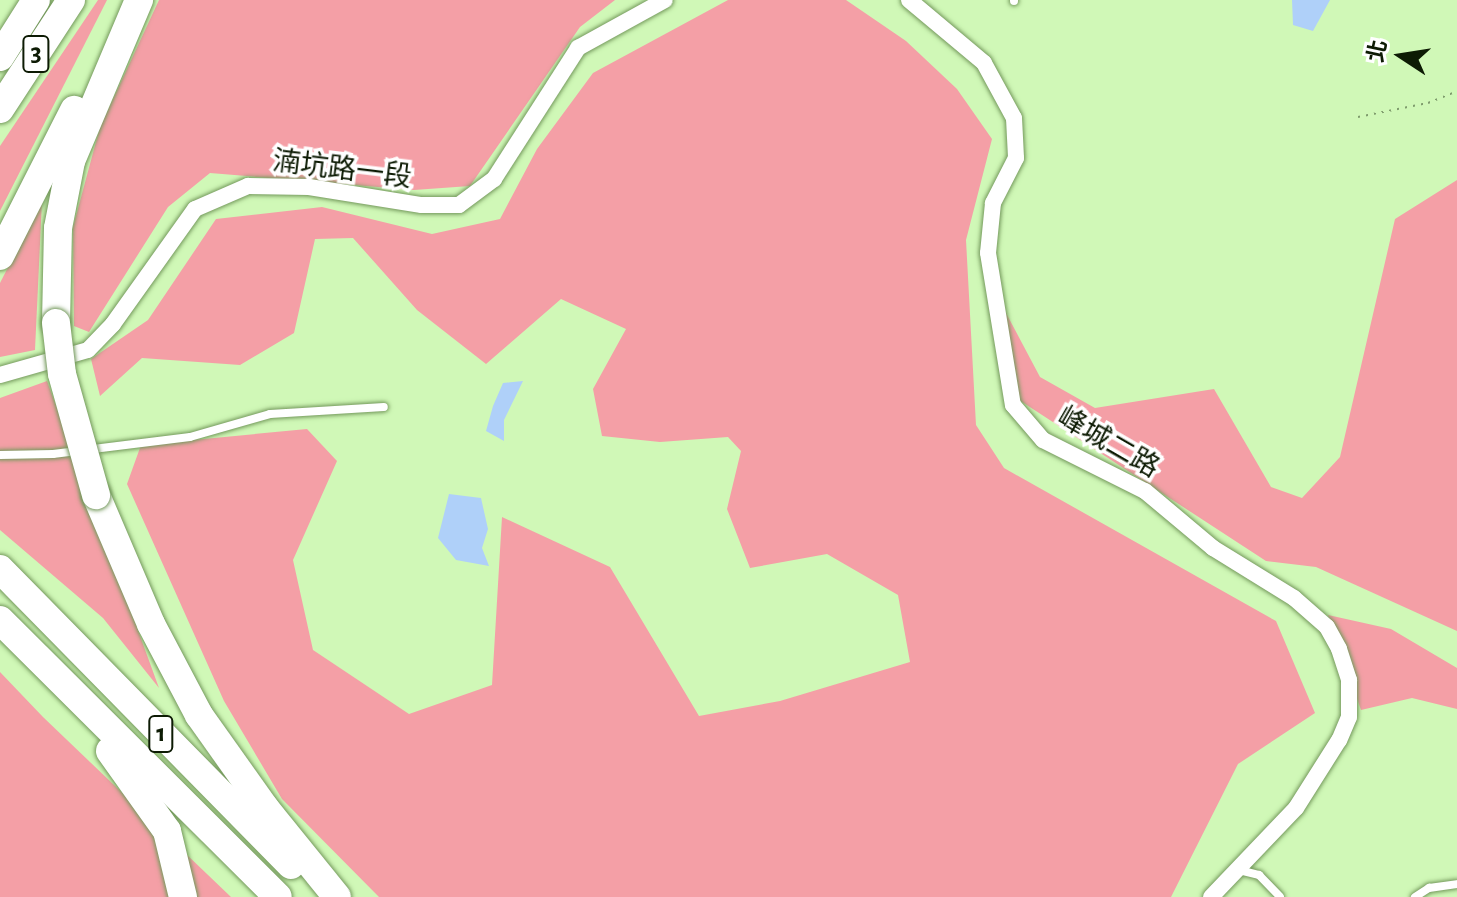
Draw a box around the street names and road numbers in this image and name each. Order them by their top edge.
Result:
road number: 3 [22,32,50,76]
street label: 湳坑路一段 [270,145,414,195]
street label: 峰城二路 [1051,400,1165,486]
road number: 1 [147,712,175,756]

